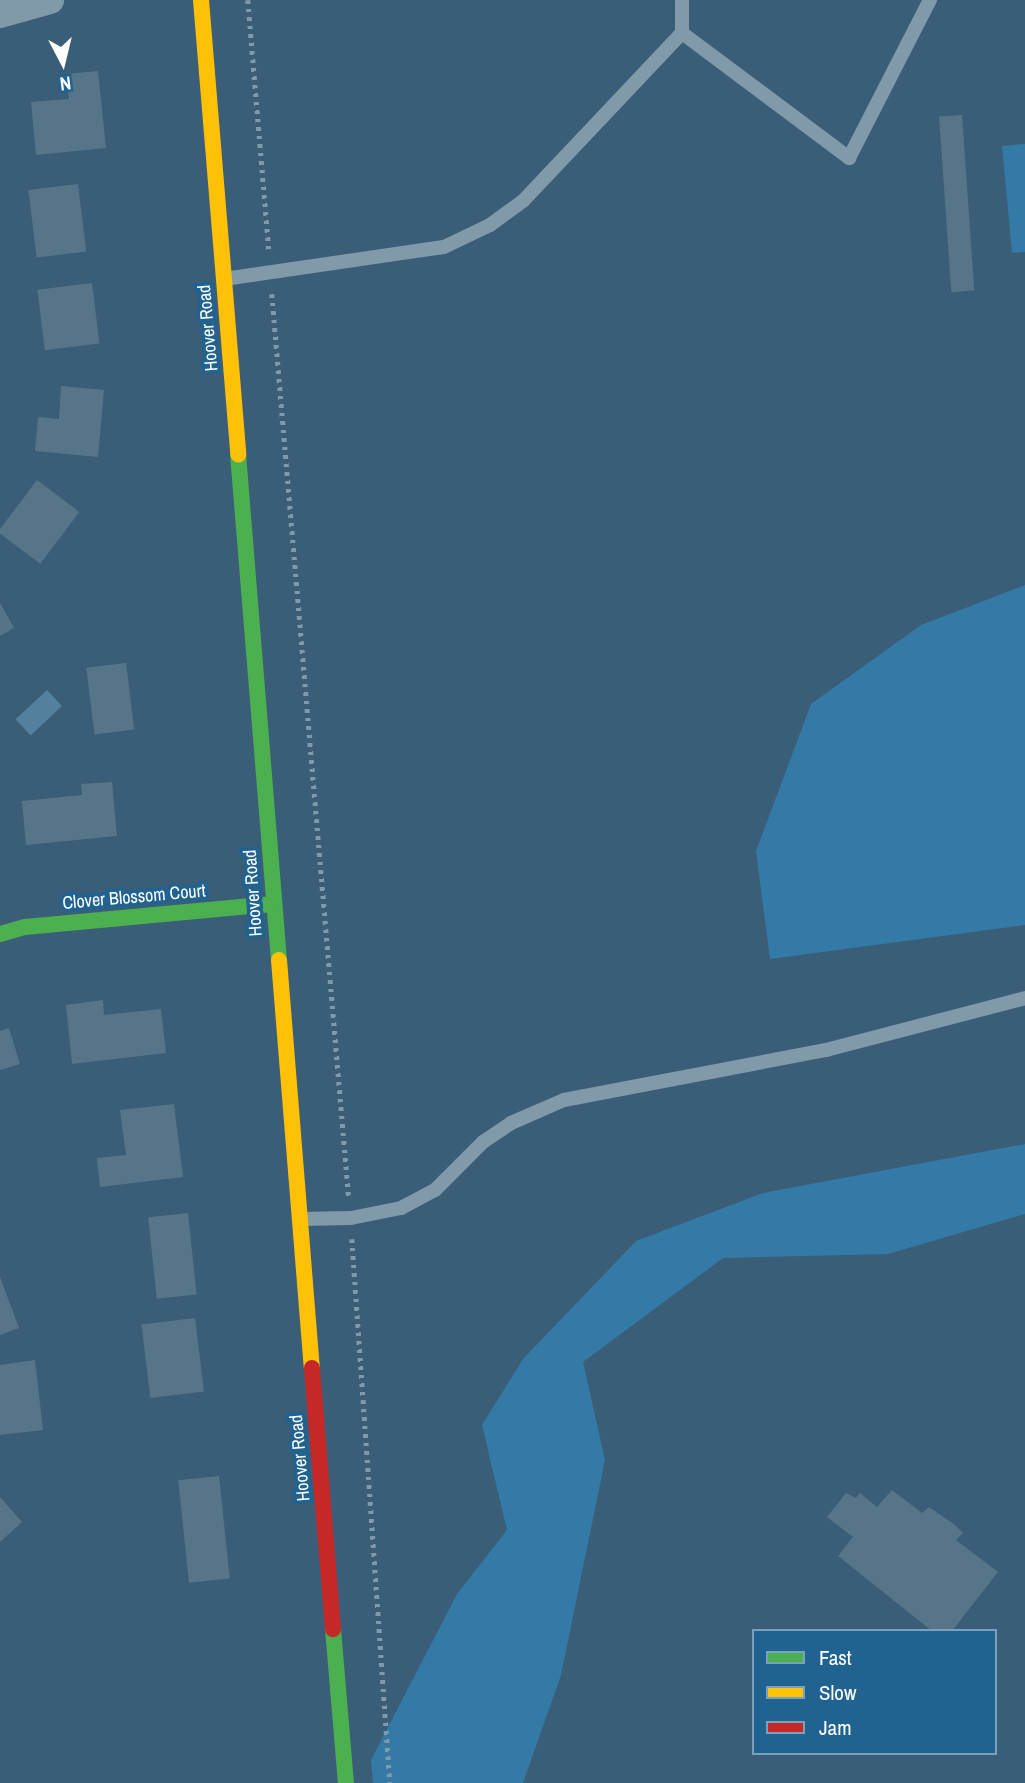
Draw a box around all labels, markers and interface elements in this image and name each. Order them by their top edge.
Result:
north arrow [28,28,98,98]
text: N [58,70,73,97]
street label: Hoover Road [193,284,223,372]
street label: Hoover Road [239,849,267,937]
street label: Clover Blossom Court [62,880,206,914]
street label: Hoover Road [285,1414,315,1502]
legend [752,1629,997,1755]
text: Fast [819,1643,852,1672]
text: Slow [819,1678,856,1707]
text: Jam [819,1713,852,1742]

